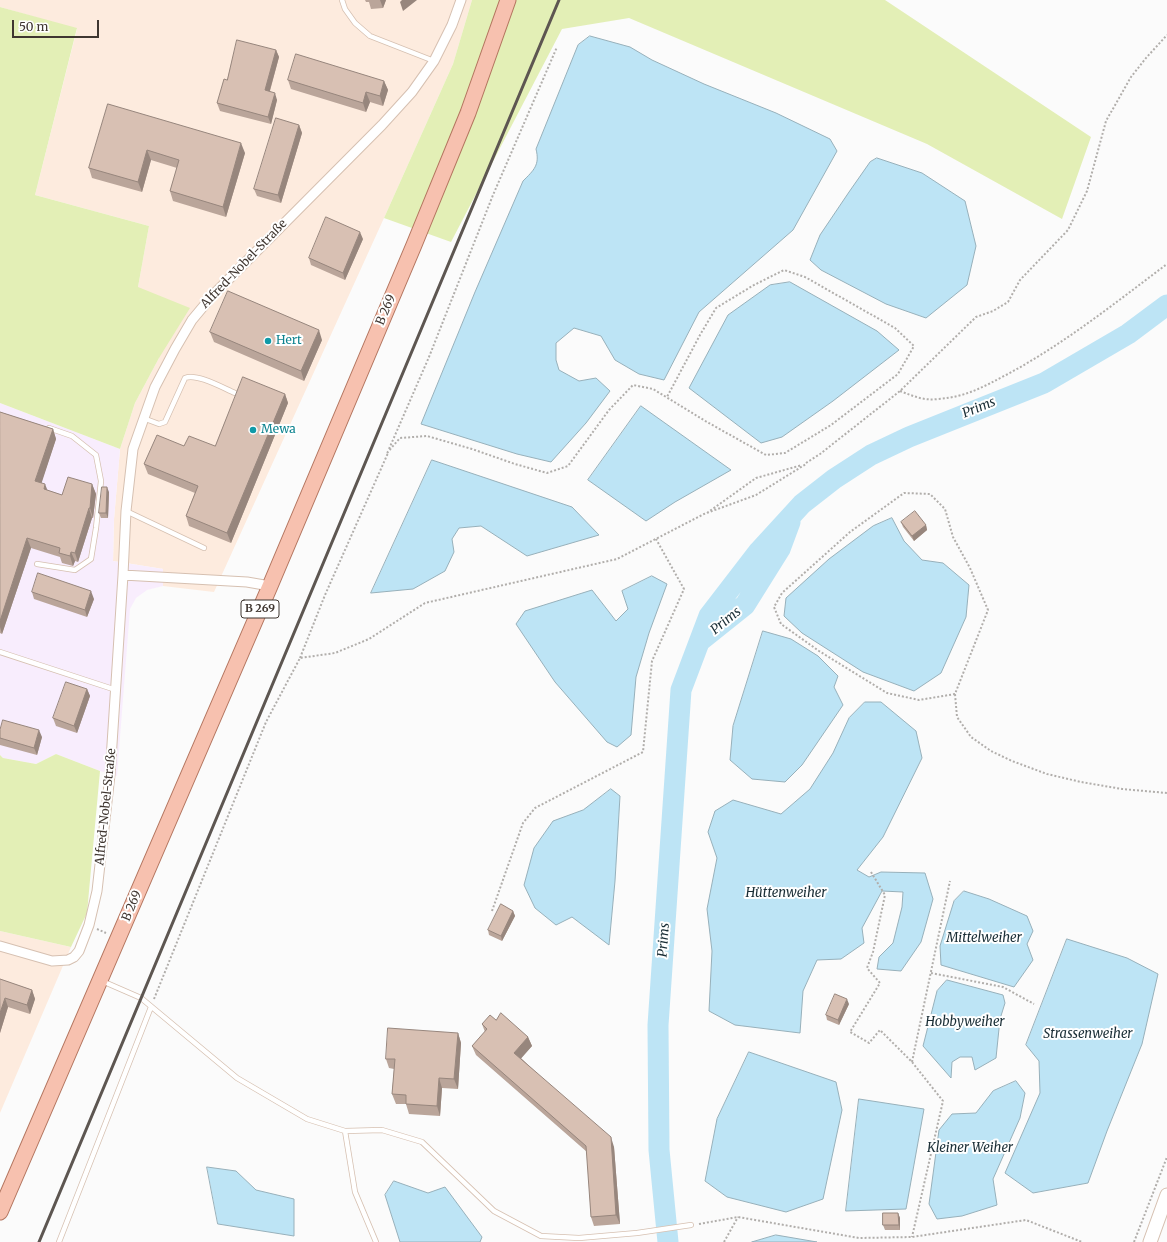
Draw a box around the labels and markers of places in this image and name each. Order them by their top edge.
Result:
place label: Hert [276,334,302,348]
marker: Hert [263,336,273,346]
place label: Mewa [261,423,296,437]
marker: Mewa [248,425,258,435]

